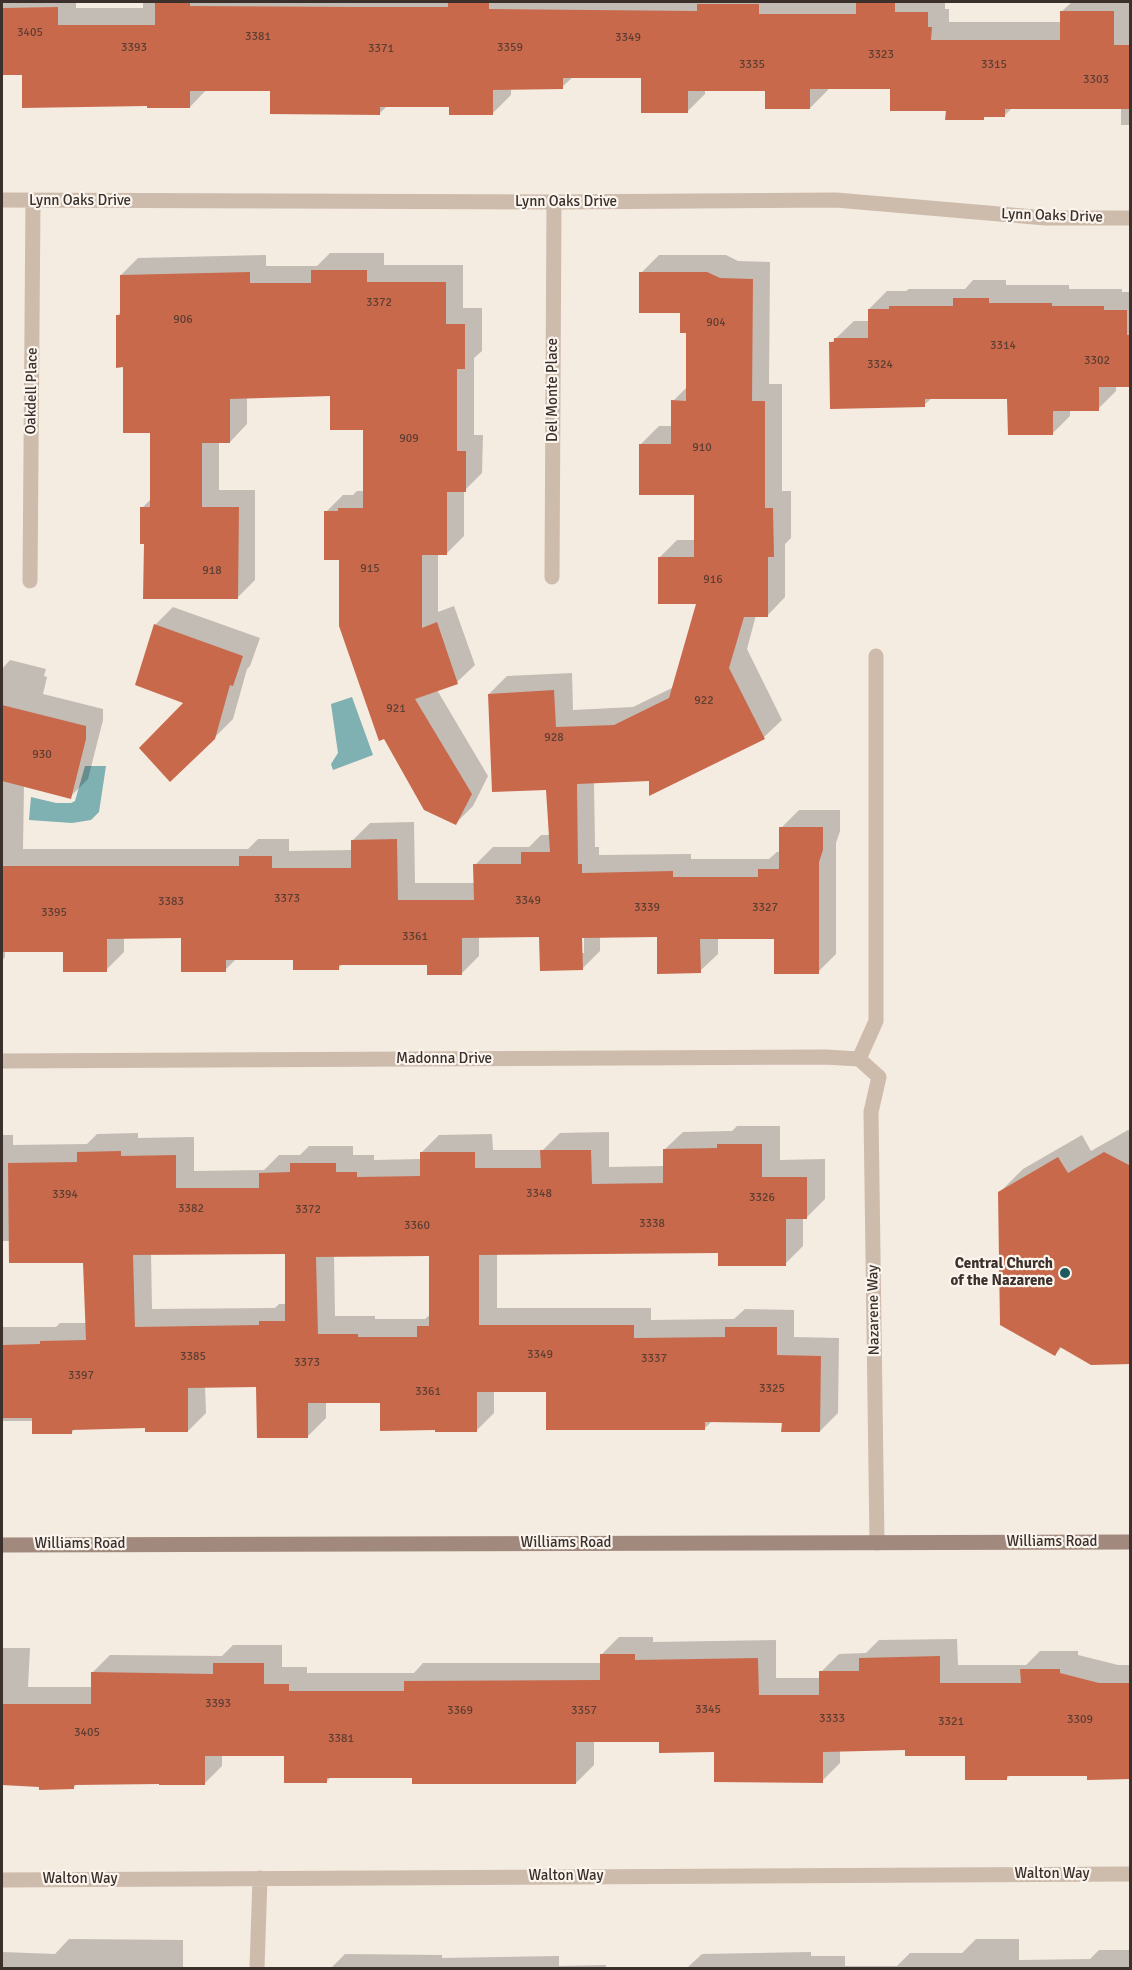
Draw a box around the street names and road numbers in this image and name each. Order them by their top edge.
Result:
street label: Lynn Oaks Drive [29,192,131,210]
street label: Lynn Oaks Drive [515,193,617,211]
street label: Lynn Oaks Drive [1001,205,1103,227]
street label: Del Monte Place [544,338,562,442]
street label: Oakdell Place [22,347,42,435]
street label: Madonna Drive [396,1050,492,1068]
street label: Nazarene Way [864,1265,884,1355]
street label: Williams Road [1007,1533,1097,1551]
street label: Williams Road [521,1534,611,1552]
street label: Williams Road [35,1535,125,1553]
street label: Walton Way [1015,1865,1089,1883]
street label: Walton Way [529,1867,603,1885]
street label: Walton Way [43,1870,117,1888]

